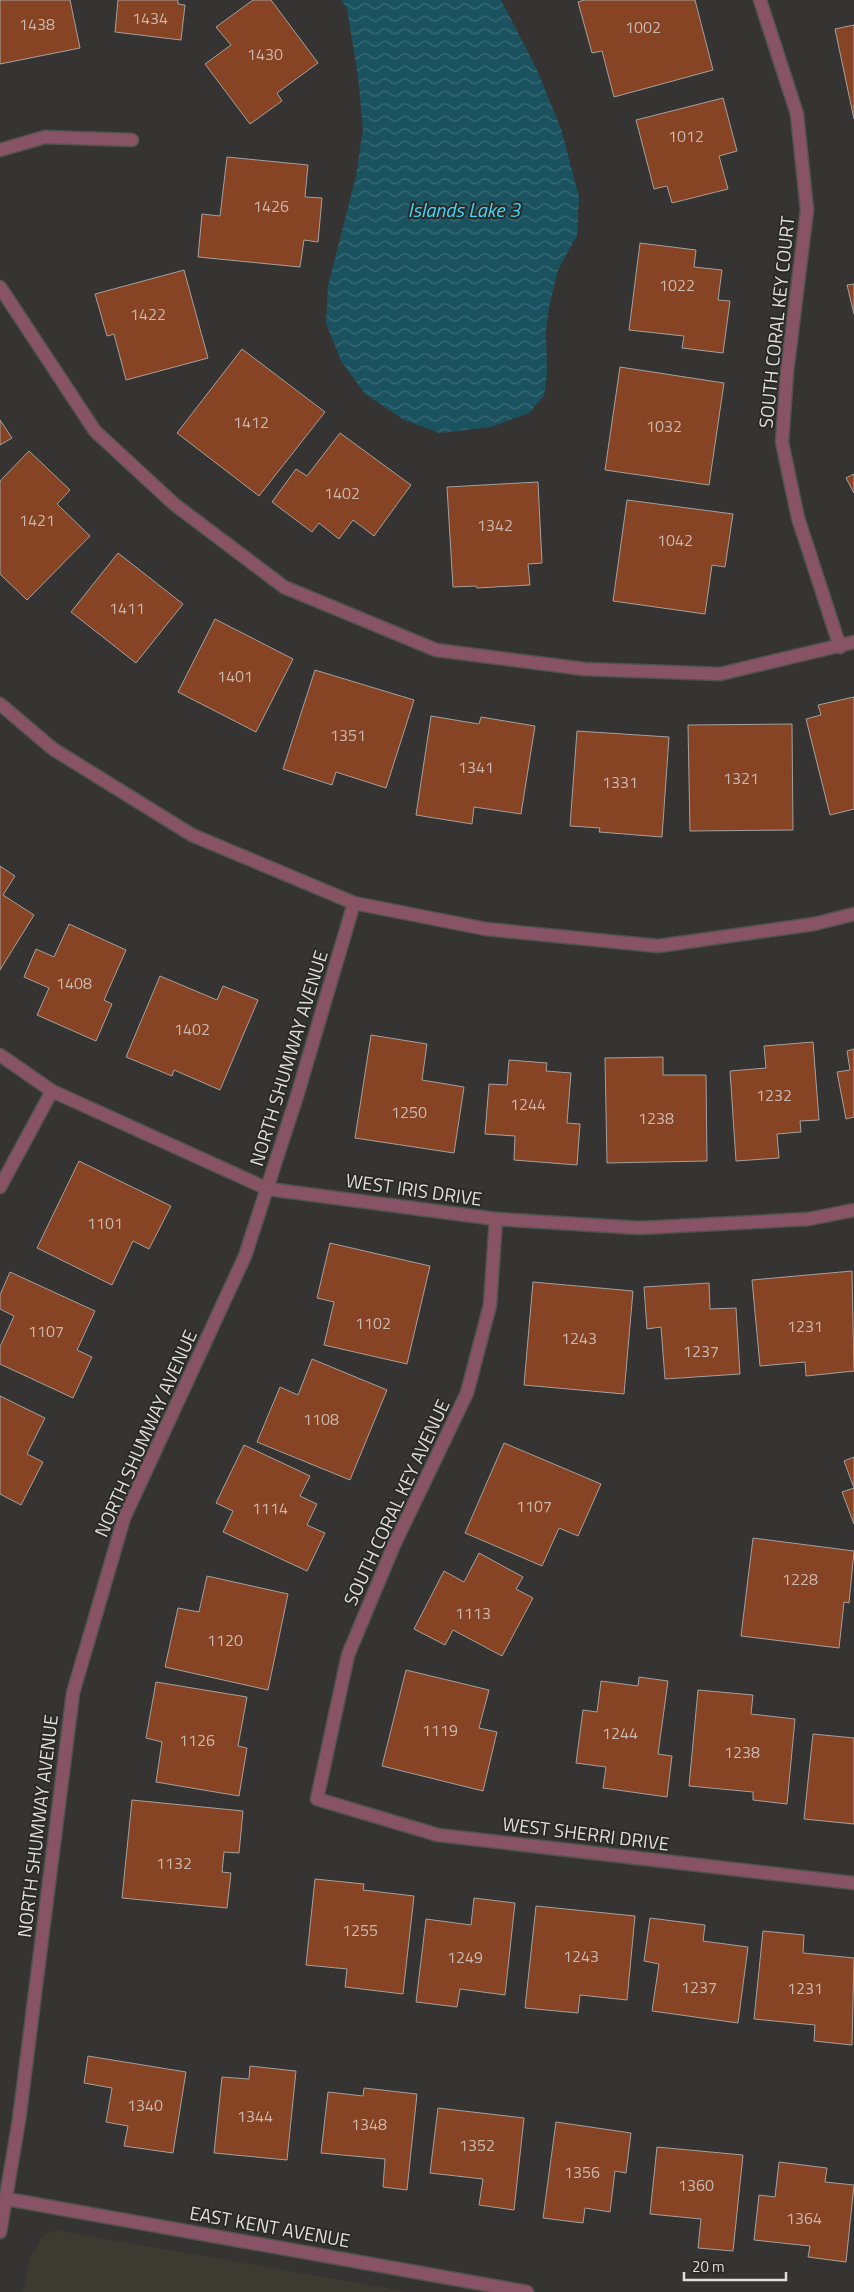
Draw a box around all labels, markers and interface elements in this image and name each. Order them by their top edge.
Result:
house number: 1434 [132,6,168,30]
house number: 1438 [19,12,55,36]
house number: 1002 [625,15,661,39]
house number: 1430 [247,42,283,66]
house number: 1012 [668,124,704,148]
house number: 1426 [253,194,289,218]
water label: Islands Lake 3 [408,194,521,225]
street label: SOUTH CORAL KEY COURT [750,215,802,429]
house number: 1022 [659,273,695,297]
house number: 1422 [130,302,166,326]
house number: 1412 [233,410,269,434]
house number: 1032 [646,414,682,438]
house number: 1402 [324,481,360,505]
house number: 1421 [19,508,55,532]
house number: 1342 [477,513,513,537]
house number: 1042 [657,528,693,552]
house number: 1411 [109,596,145,620]
house number: 1401 [217,664,253,688]
house number: 1351 [330,723,366,747]
house number: 1341 [458,755,494,779]
house number: 1321 [723,766,759,790]
house number: 1331 [602,770,638,794]
street label: NORTH SHUMWAY AVENUE [241,946,335,1170]
house number: 1408 [56,971,92,995]
house number: 1402 [174,1017,210,1041]
house number: 1232 [756,1083,792,1107]
house number: 1244 [510,1092,546,1116]
house number: 1250 [391,1100,427,1124]
house number: 1238 [638,1106,674,1130]
street label: WEST IRIS DRIVE [344,1165,484,1213]
house number: 1101 [87,1211,123,1235]
house number: 1102 [355,1311,391,1335]
house number: 1231 [787,1314,823,1338]
house number: 1107 [28,1319,64,1343]
street label: NORTH SHUMWAY AVENUE [86,1325,204,1541]
house number: 1243 [561,1326,597,1350]
house number: 1237 [683,1339,719,1363]
street label: SOUTH CORAL KEY AVENUE [335,1394,457,1610]
house number: 1108 [303,1407,339,1431]
house number: 1107 [516,1494,552,1518]
house number: 1114 [252,1496,288,1520]
house number: 1228 [782,1567,818,1591]
house number: 1113 [455,1601,491,1625]
house number: 1120 [207,1628,243,1652]
street label: NORTH SHUMWAY AVENUE [9,1713,65,1939]
house number: 1119 [422,1718,458,1742]
house number: 1244 [602,1721,638,1745]
house number: 1126 [179,1728,215,1752]
house number: 1238 [724,1740,760,1764]
street label: WEST SHERRI DRIVE [501,1808,671,1858]
house number: 1132 [156,1851,192,1875]
house number: 1255 [342,1918,378,1942]
house number: 1243 [563,1944,599,1968]
house number: 1249 [447,1945,483,1969]
house number: 1237 [681,1975,717,1999]
house number: 1231 [787,1976,823,2000]
house number: 1340 [127,2093,163,2117]
house number: 1344 [237,2104,273,2128]
house number: 1348 [351,2112,387,2136]
house number: 1352 [459,2133,495,2157]
house number: 1356 [564,2160,600,2184]
house number: 1360 [678,2173,714,2197]
street label: EAST KENT AVENUE [187,2198,353,2254]
house number: 1364 [786,2206,822,2230]
scale bar [684,2250,786,2282]
text: 20 m [692,2255,725,2278]

